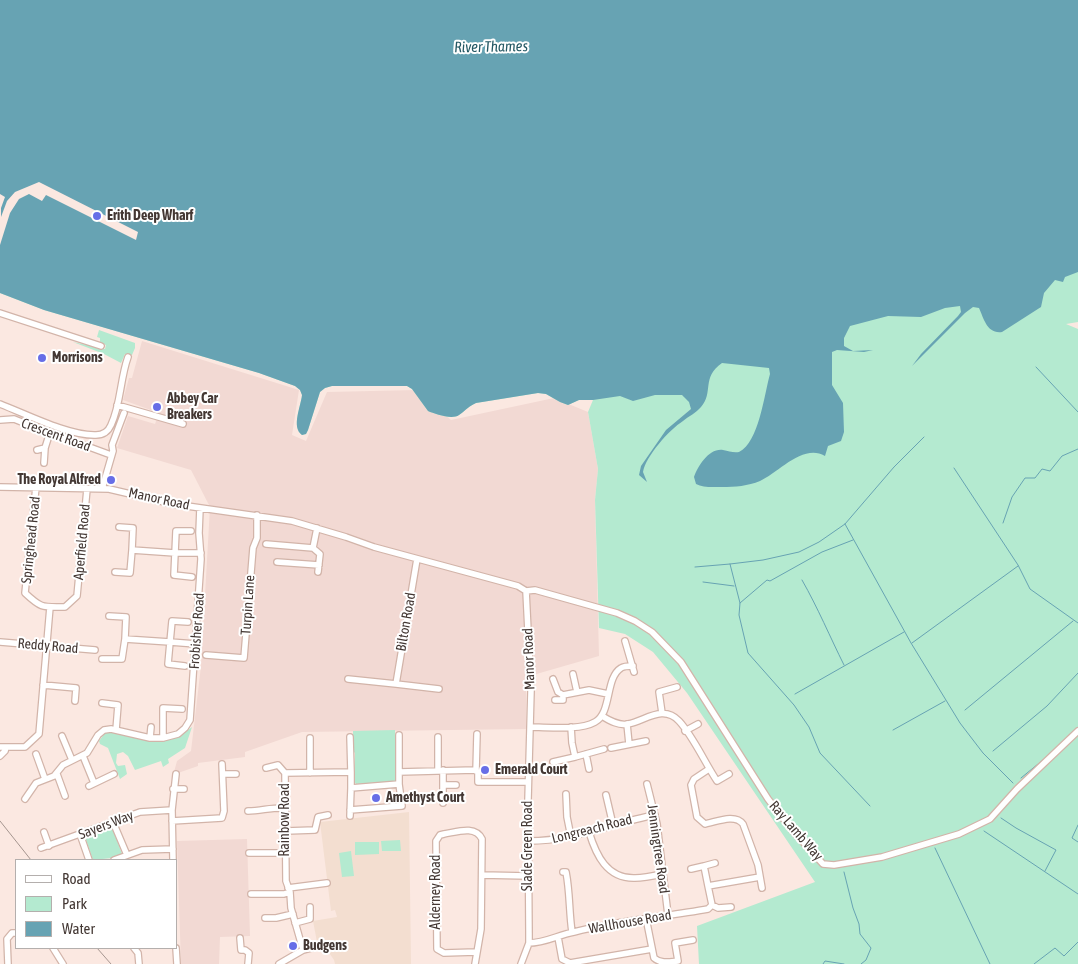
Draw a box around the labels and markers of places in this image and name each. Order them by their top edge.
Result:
place label: Erith Deep Wharf [107,208,193,224]
marker: Erith Deep Wharf [91,210,103,222]
place label: Morrisons [52,350,103,366]
marker: Morrisons [36,352,48,364]
place label: Abbey Car Breakers [167,391,218,424]
marker: Abbey Car Breakers [151,401,163,413]
place label: The Royal Alfred [17,472,101,488]
marker: The Royal Alfred [105,474,117,486]
place label: Emerald Court [495,762,568,778]
marker: Emerald Court [479,764,491,776]
place label: Amethyst Court [386,790,464,806]
marker: Amethyst Court [370,792,382,804]
place label: Budgens [303,938,347,954]
marker: Budgens [287,940,299,952]

